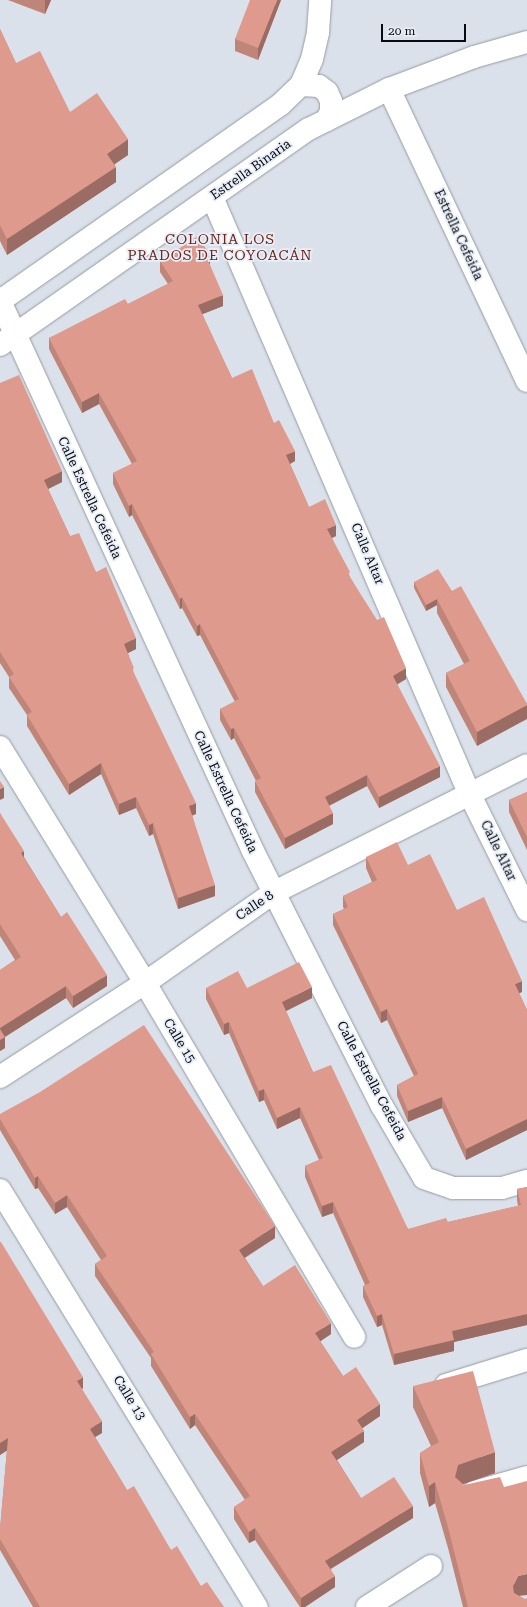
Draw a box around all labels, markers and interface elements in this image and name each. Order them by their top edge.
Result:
scale bar [383,16,468,42]
text: 20 m [388,24,415,38]
street label: Estrella Binaria [208,136,294,204]
street label: Estrella Cefeida [430,187,486,283]
district label: COLONIA LOS PRADOS DE COYOACÁN [127,231,313,264]
street label: Calle Estrella Cefeida [54,434,124,562]
street label: Calle Altar [347,521,387,587]
street label: Calle Estrella Cefeida [190,728,260,856]
street label: Calle Altar [477,818,519,884]
street label: Calle 8 [233,888,277,924]
street label: Calle 15 [160,1016,198,1066]
street label: Calle Estrella Cefeida [333,1019,409,1143]
street label: Calle 13 [109,1373,149,1423]

